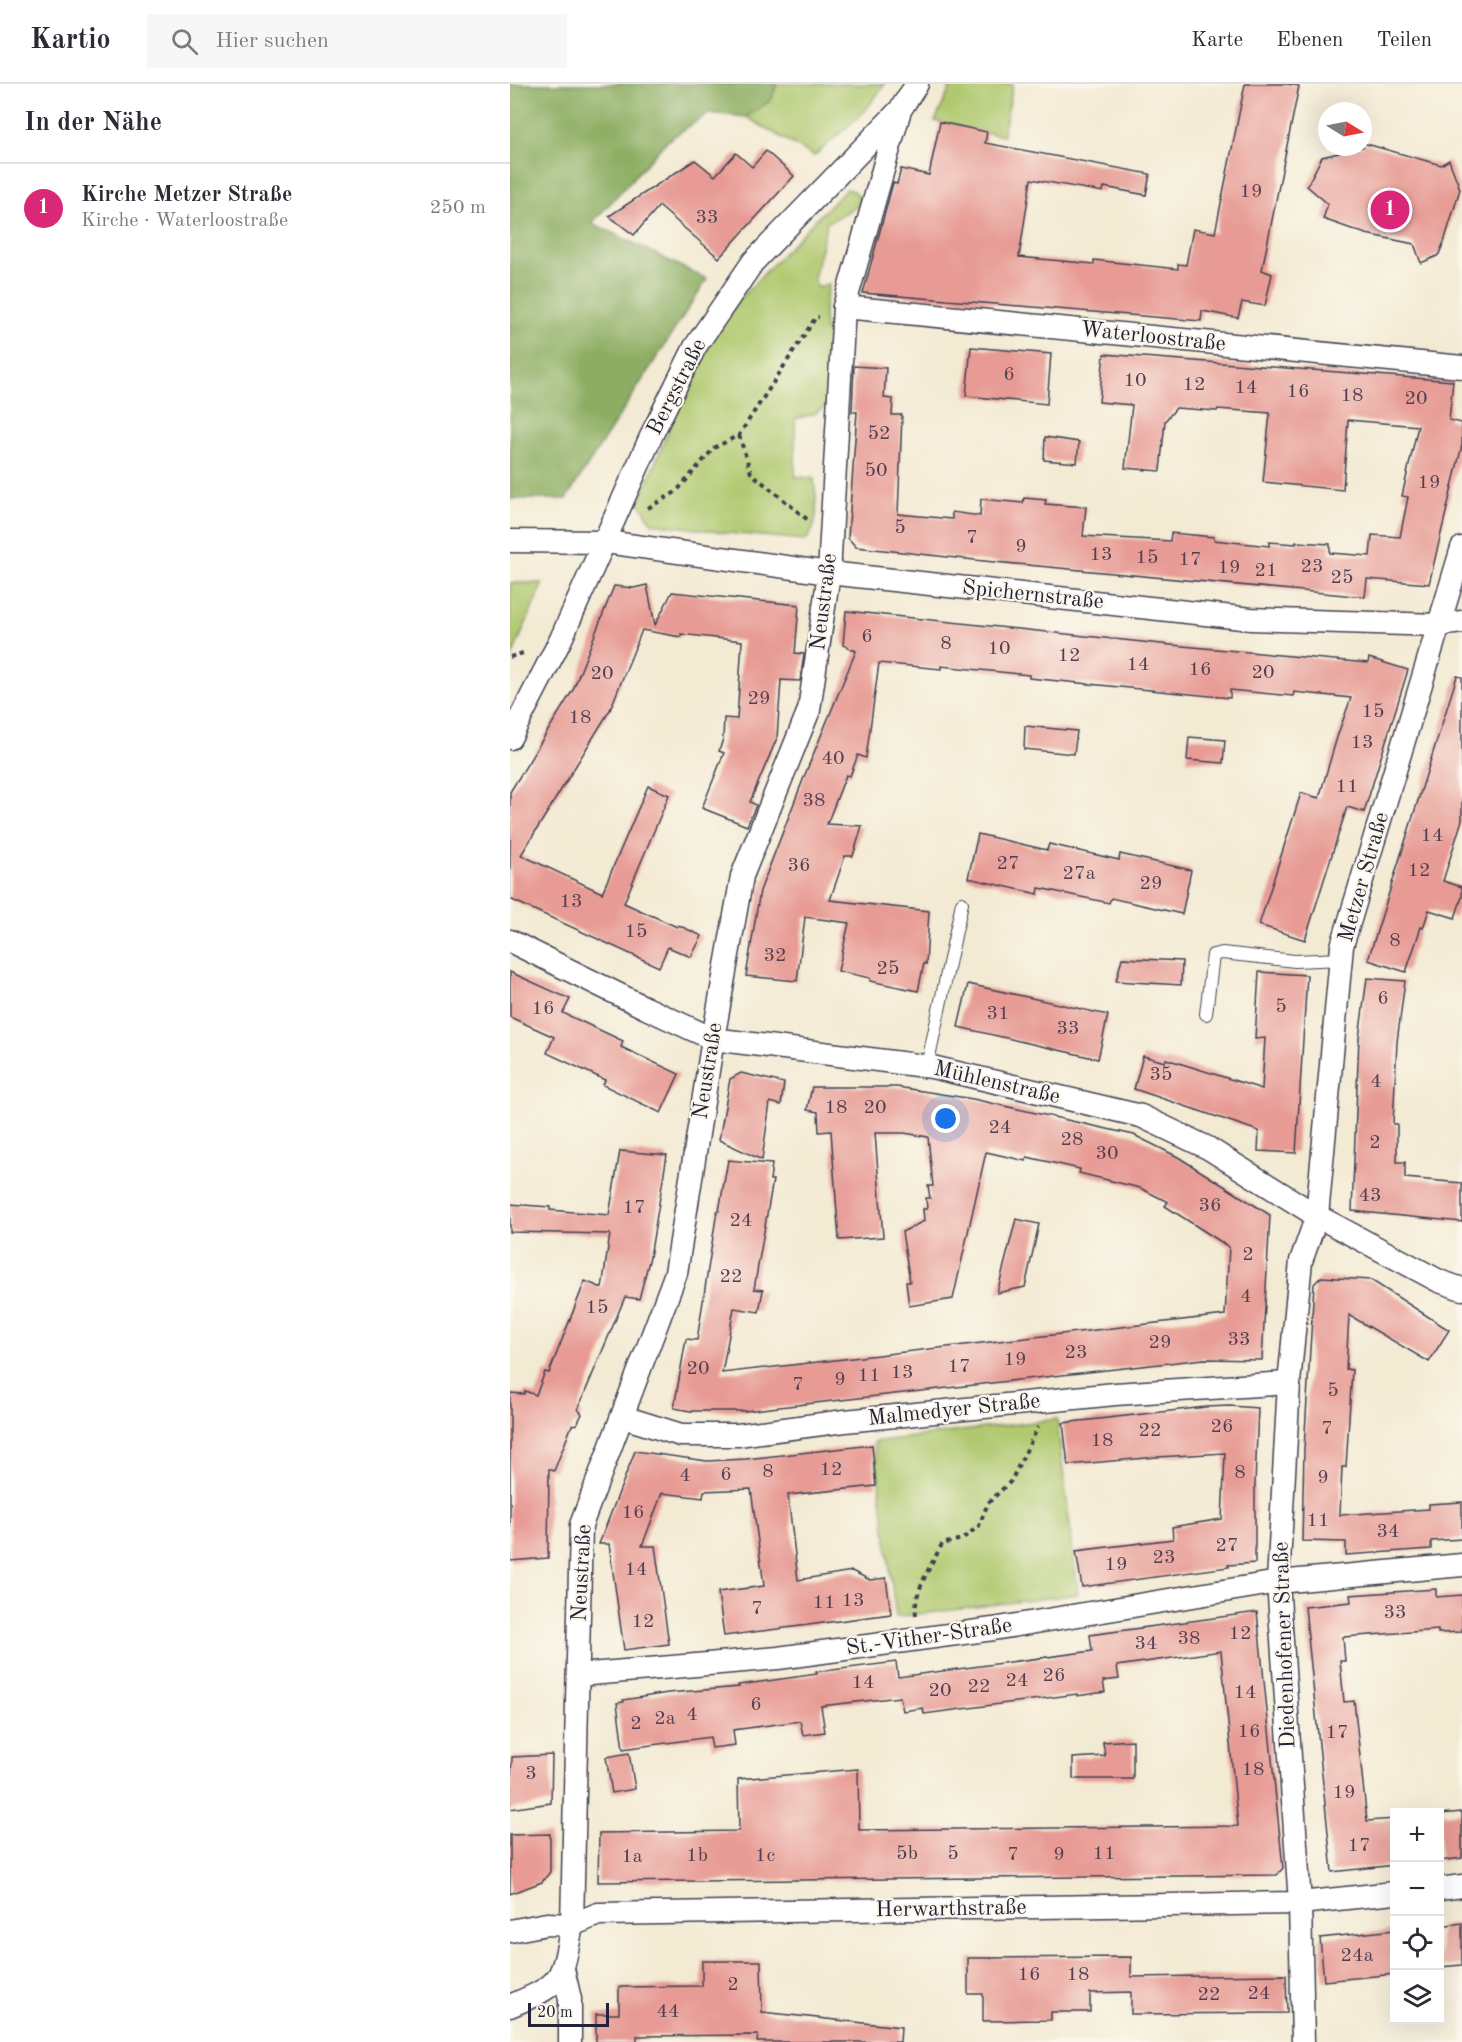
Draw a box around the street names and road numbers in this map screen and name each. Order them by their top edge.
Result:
street label: Waterloostraße [1079,318,1227,356]
street label: Bergstraße [643,335,711,439]
street label: Neustraße [807,552,841,652]
street label: Spichernstraße [961,577,1105,613]
street label: Metzer Straße [1335,809,1393,945]
street label: Neustraße [689,1021,727,1121]
street label: Mühlenstraße [932,1058,1062,1108]
street label: Malmedyer Straße [867,1390,1041,1430]
street label: Neustraße [568,1524,596,1622]
street label: Diedenhofener Straße [1270,1541,1300,1749]
street label: St.-Vither-Straße [845,1614,1013,1660]
street label: Herwarthstraße [875,1897,1027,1921]

